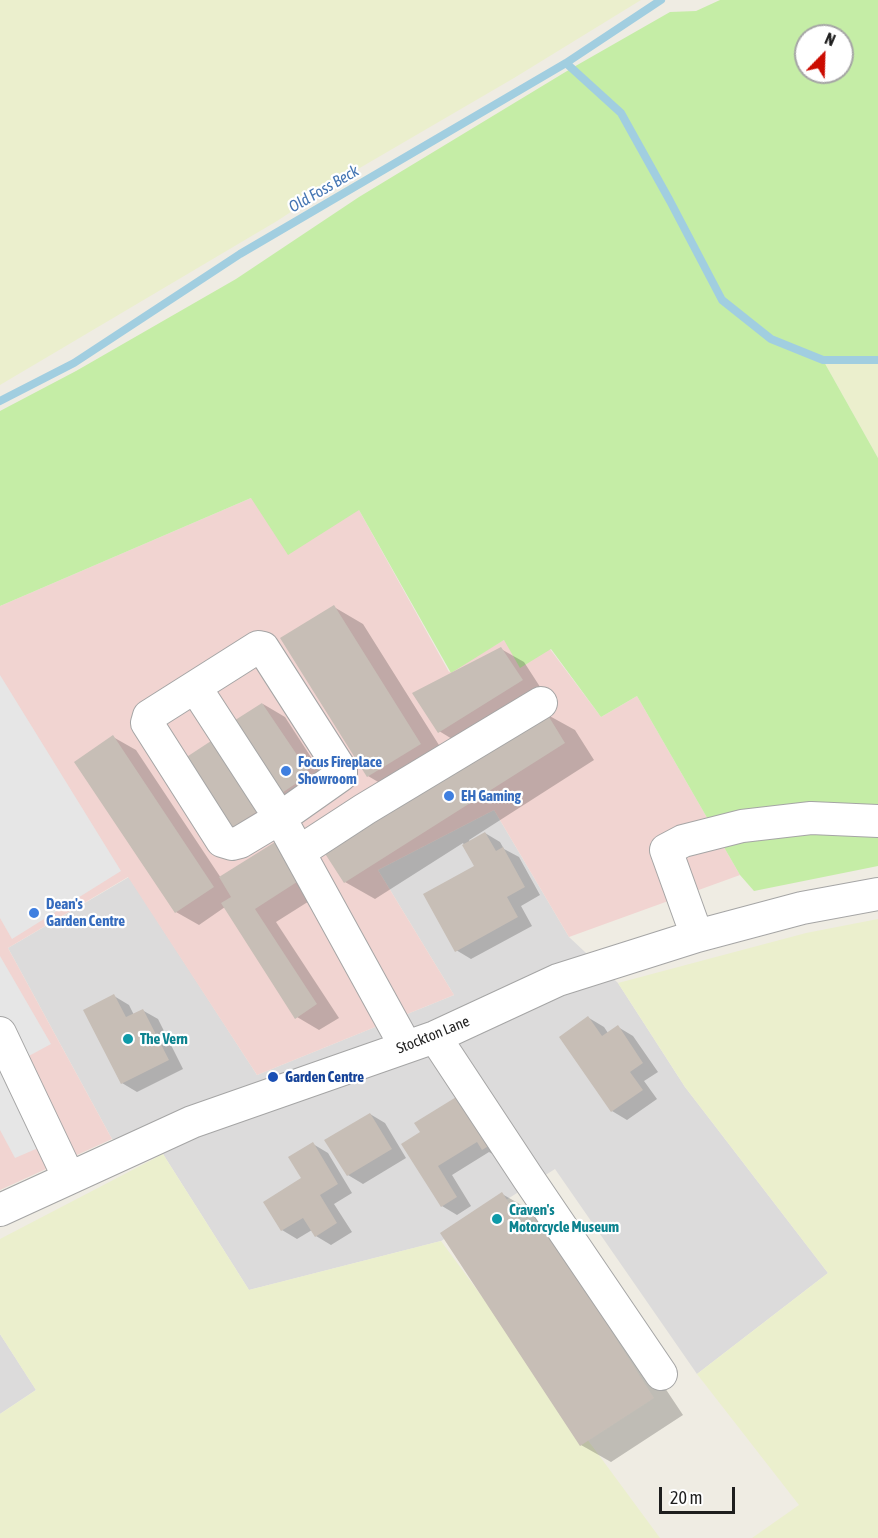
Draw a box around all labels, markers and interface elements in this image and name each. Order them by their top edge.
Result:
north arrow [794,24,854,84]
text: N [822,29,838,49]
water label: Old Foss Beck [286,161,362,217]
place label: Focus Fireplace Showroom [298,753,382,788]
marker: Focus Fireplace Showroom [279,764,293,778]
place label: EH Gaming [461,787,521,805]
marker: EH Gaming [442,789,456,803]
place label: Dean's Garden Centre [46,895,125,930]
marker: Dean's Garden Centre [27,906,41,920]
street label: Stockton Lane [394,1012,472,1058]
place label: The Vern [140,1030,188,1048]
marker: The Vern [121,1032,135,1046]
place label: Garden Centre [285,1068,364,1086]
marker: Garden Centre [266,1070,280,1084]
place label: Craven's Motorcycle Museum [509,1201,619,1236]
marker: Craven's Motorcycle Museum [490,1212,504,1226]
scale bar [662,1475,738,1513]
text: 20 m [670,1487,702,1508]

